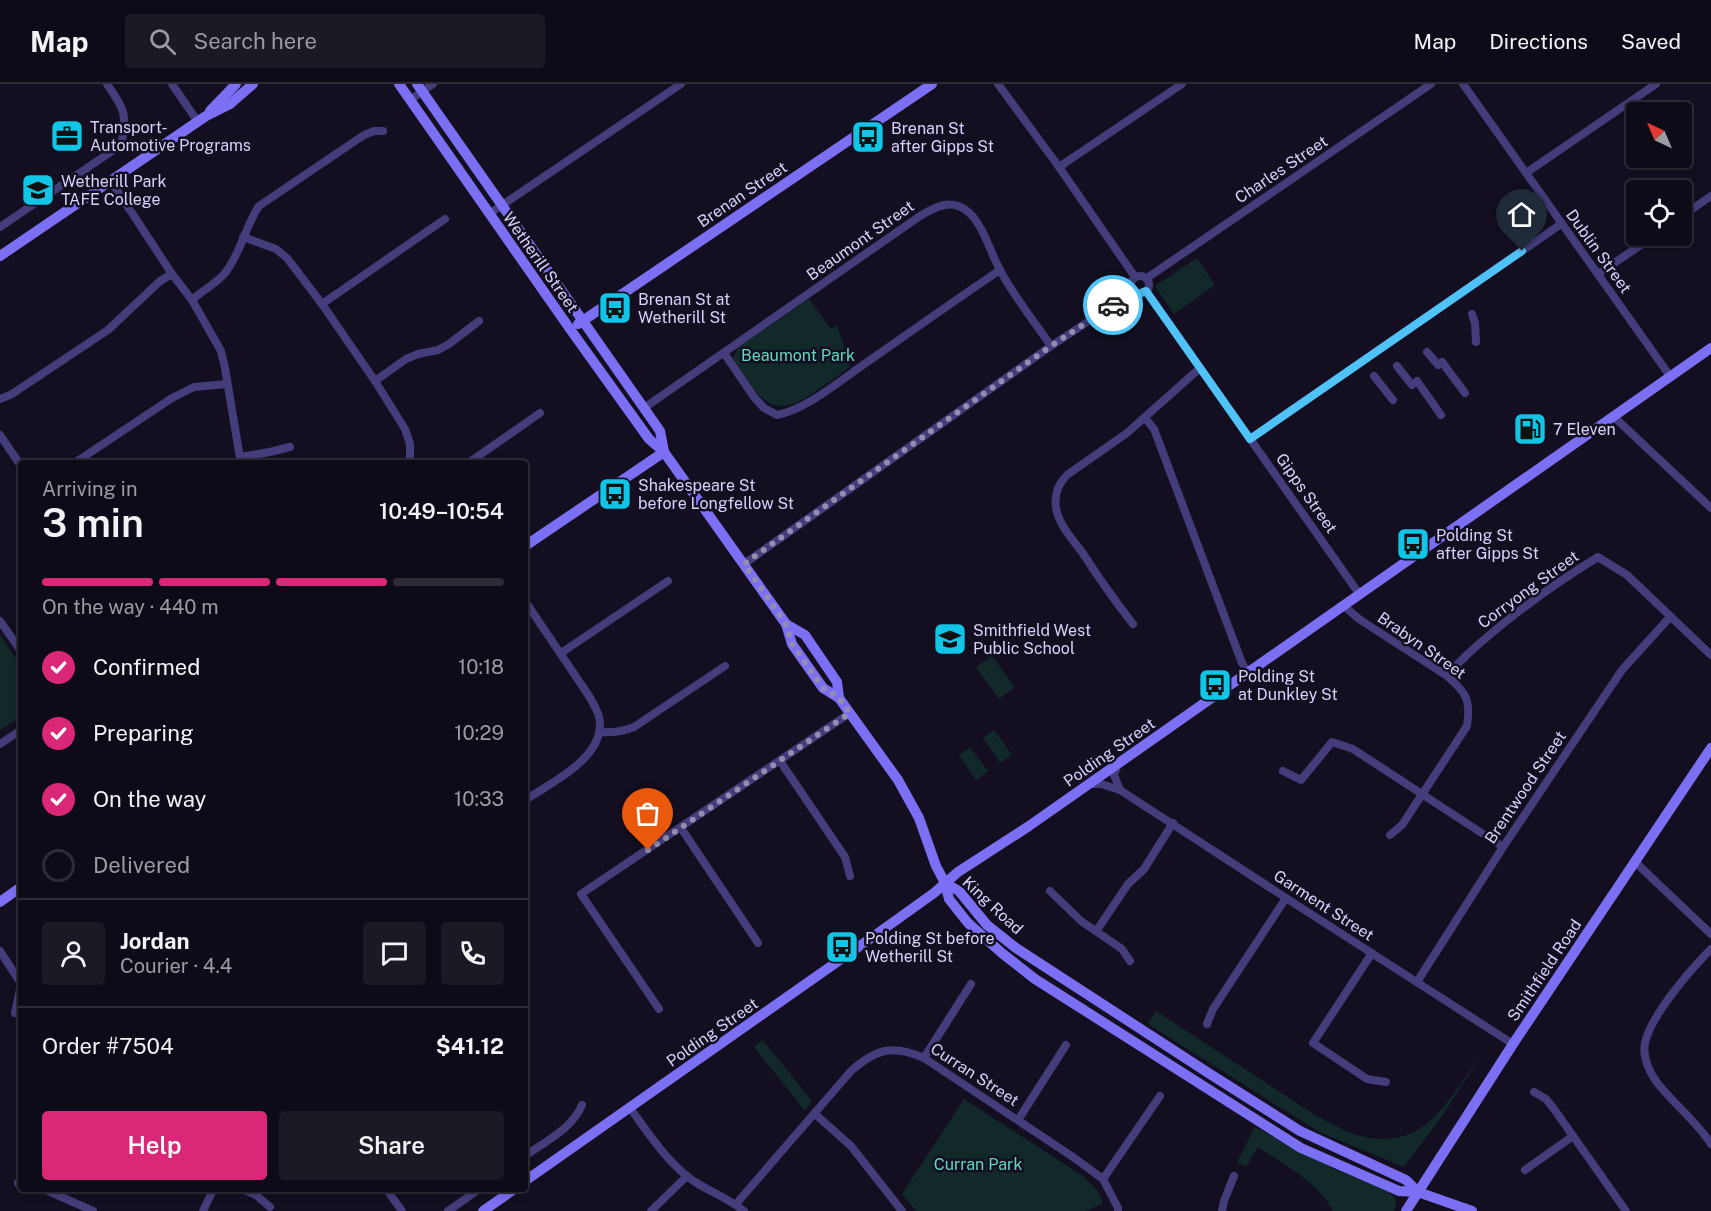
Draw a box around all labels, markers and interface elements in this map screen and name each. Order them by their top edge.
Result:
search box [125,14,545,68]
text: Map [30,25,89,58]
icon: search [146,25,179,58]
text: Search here [194,28,317,54]
text: Map [1414,29,1456,54]
text: Directions [1489,29,1588,54]
text: Saved [1621,29,1681,54]
north arrow [1626,102,1692,168]
map controls [1626,102,1692,246]
office icon: Transport- Automotive Programs [49,118,85,154]
place label: Transport- Automotive Programs [90,118,251,155]
bus stop icon: Brenan St after Gipps St [850,119,886,155]
place label: Brenan St after Gipps St [891,119,994,156]
street label: Charles Street [1231,131,1331,207]
street label: Brenan Street [694,158,791,231]
school or university icon: Wetherill Park TAFE College [20,172,56,208]
place label: Wetherill Park TAFE College [61,172,167,209]
button: locate [1626,180,1692,246]
pin [1496,189,1547,251]
street label: Beaumont Street [803,196,918,285]
icon: home [1505,198,1538,231]
street label: Dublin Street [1562,206,1635,297]
street label: Wetherill Street [499,208,582,316]
courier [1083,275,1143,335]
icon: car [1097,289,1130,322]
bus stop icon: Brenan St at Wetherill St [597,290,633,326]
place label: Brenan St at Wetherill St [638,290,730,327]
park label: Beaumont Park [741,346,855,365]
fuel station icon: 7 Eleven [1512,411,1548,447]
place label: 7 Eleven [1553,420,1616,439]
street label: Gipps Street [1272,450,1341,537]
bus stop icon: Shakespeare St before Longfellow St [597,476,633,512]
place label: Shakespeare St before Longfellow St [638,476,794,513]
text: Arriving in [42,477,137,501]
text: 10:49–10:54 [379,498,504,524]
text: 3 min [42,500,144,546]
bus stop icon: Polding St after Gipps St [1395,526,1431,562]
place label: Polding St after Gipps St [1436,526,1539,563]
street label: Corryong Street [1474,546,1582,632]
text: On the way · 440 m [42,595,219,619]
street label: Brabyn Street [1374,608,1470,683]
school or university icon: Smithfield West Public School [932,621,968,657]
place label: Smithfield West Public School [973,621,1091,658]
icon: check [42,651,75,684]
text: Confirmed [93,654,200,680]
text: 10:18 [458,655,504,679]
bus stop icon: Polding St at Dunkley St [1197,667,1233,703]
place label: Polding St at Dunkley St [1238,667,1338,704]
street label: Polding Street [1060,714,1159,791]
icon: check [42,717,75,750]
text: Preparing [93,720,194,746]
text: 10:29 [454,721,504,745]
street label: Brentwood Street [1481,727,1570,847]
icon: check [42,783,75,816]
text: On the way [93,786,206,812]
text: 10:33 [454,787,504,811]
pin [622,788,673,850]
icon: bag [631,797,664,830]
text: Delivered [93,852,190,878]
street label: Garment Street [1270,866,1377,945]
street label: King Road [958,873,1027,938]
street label: Smithfield Road [1503,916,1585,1025]
button: person [42,922,105,985]
button: chat [363,922,426,985]
button: phone [441,922,504,985]
text: Jordan [120,928,189,954]
bus stop icon: Polding St before Wetherill St [824,929,860,965]
place label: Polding St before Wetherill St [865,929,995,966]
text: Courier · 4.4 [120,954,232,978]
street label: Polding Street [663,994,762,1071]
text: Order #7504 [42,1033,174,1059]
text: $41.12 [436,1033,504,1059]
street label: Curran Street [927,1039,1022,1110]
button: Help [42,1111,267,1180]
button: Share [279,1111,504,1180]
park label: Curran Park [934,1155,1022,1174]

